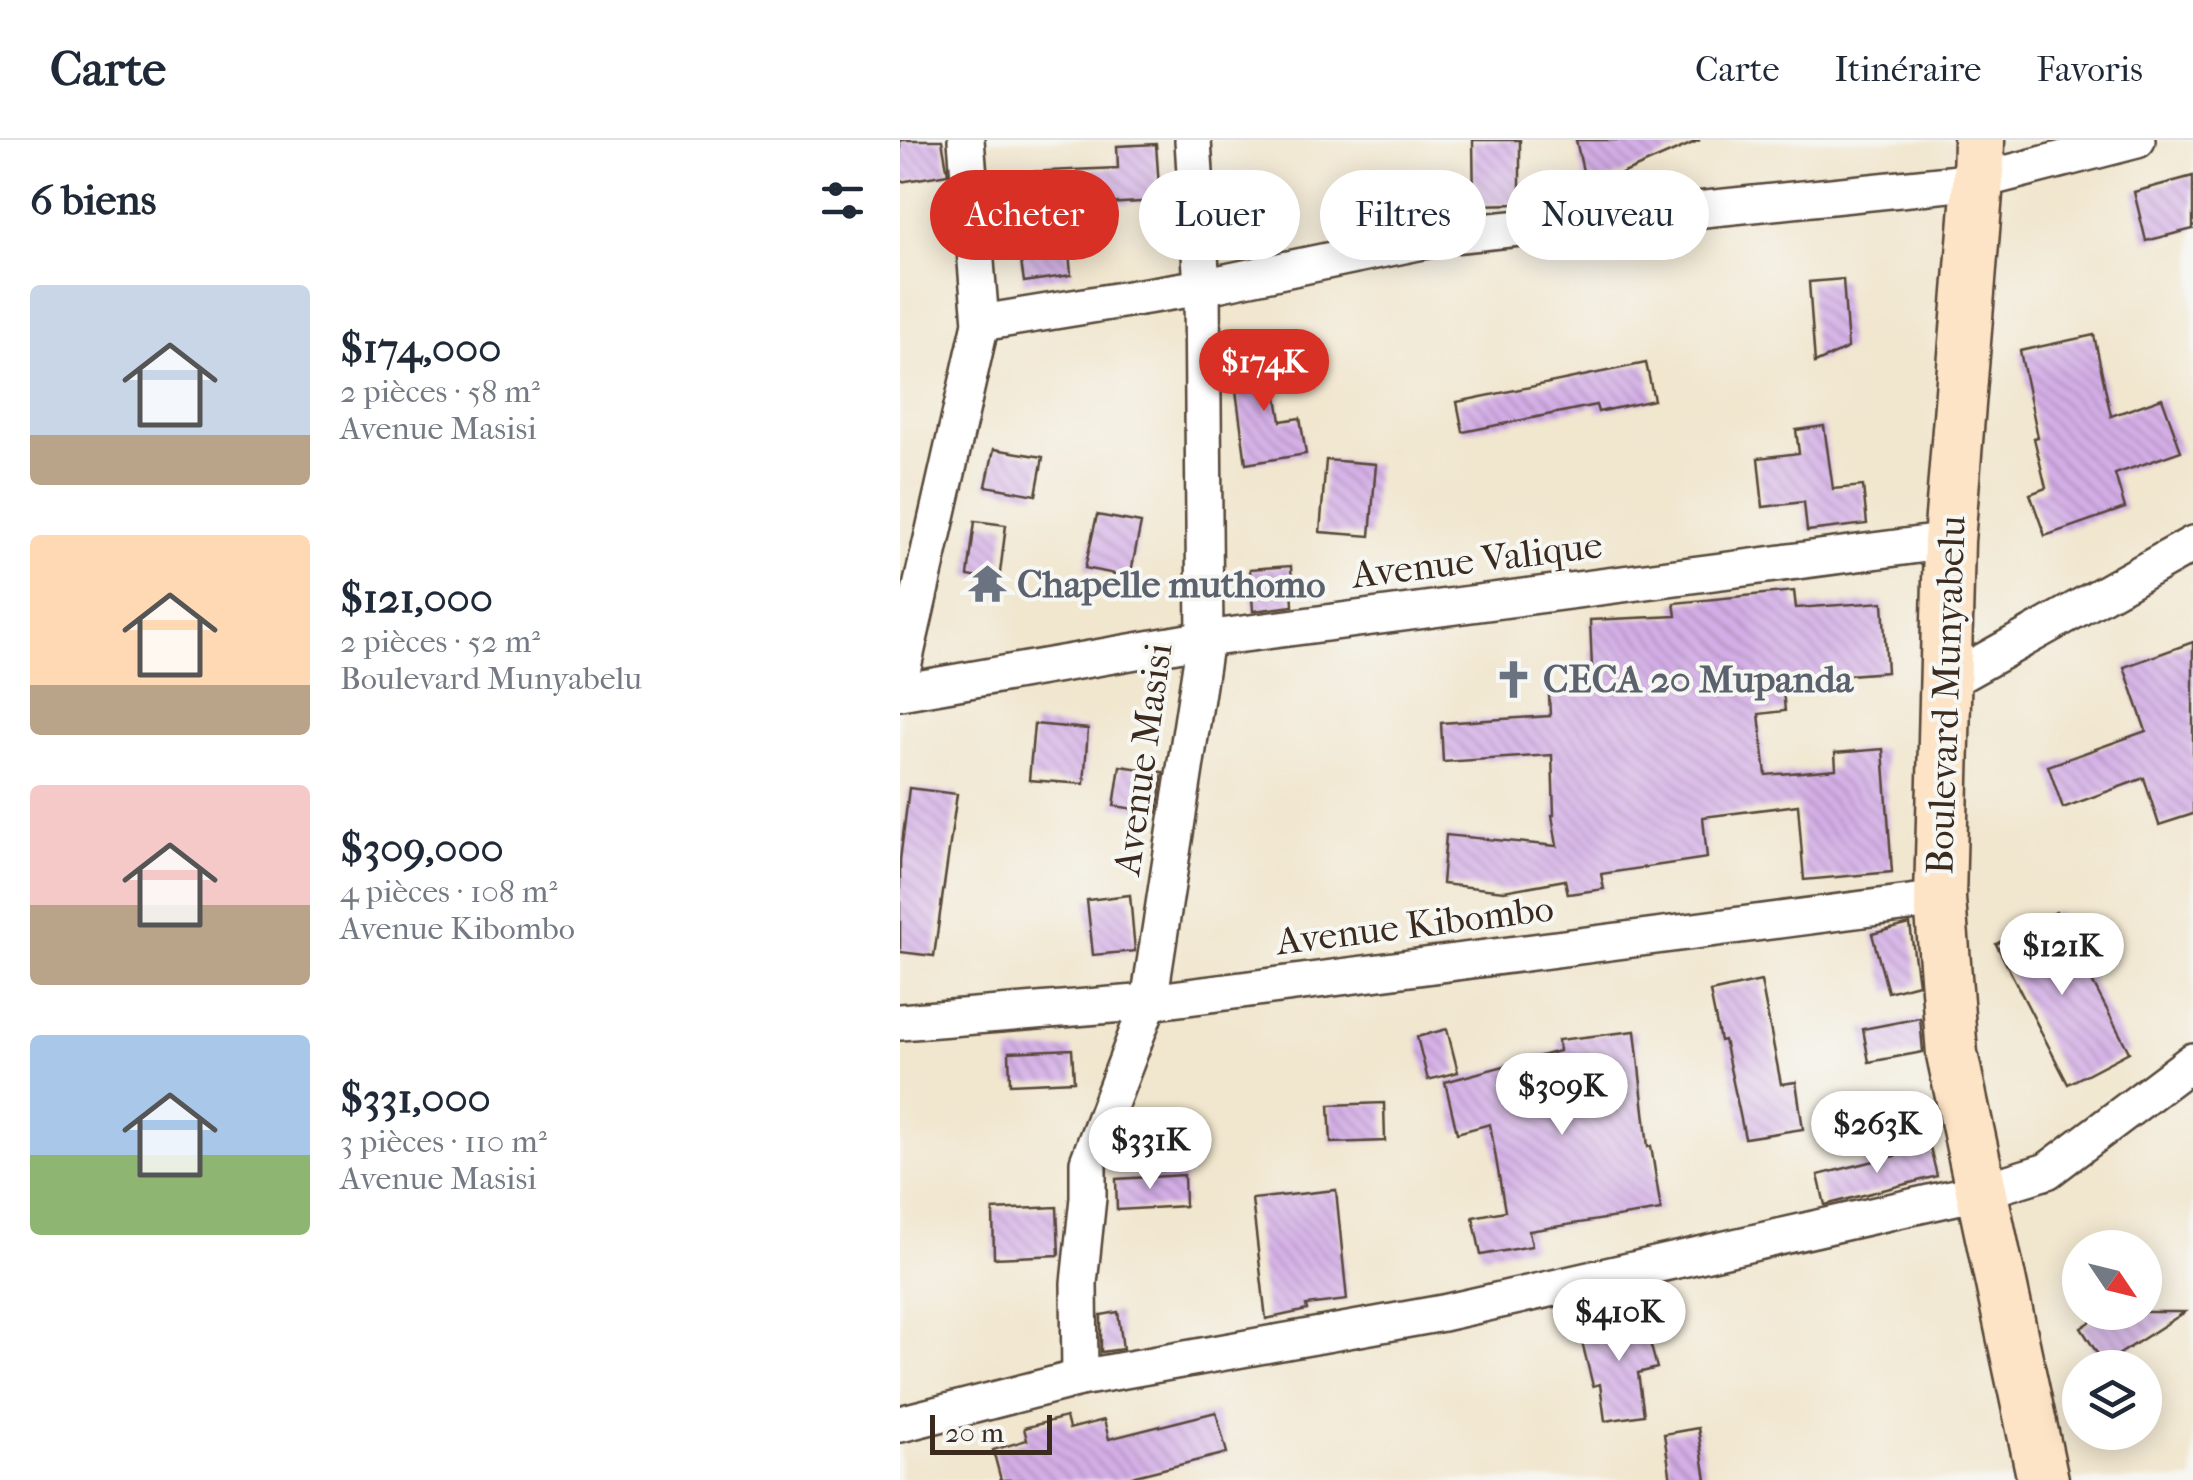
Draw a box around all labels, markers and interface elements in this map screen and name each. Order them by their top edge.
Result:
text: Carte [50,41,166,97]
text: Carte [1695,49,1780,90]
text: Itinéraire [1835,49,1981,90]
text: Favoris [2036,49,2143,90]
chip: Acheter [930,170,1119,260]
chip: Louer [1139,170,1300,260]
chip: Filtres [1320,170,1486,260]
chip: Nouveau [1506,170,1709,260]
icon: filters [815,173,870,228]
text: 6 biens [30,176,156,225]
text: $174,000 [340,324,501,373]
icon: home [110,325,230,445]
pin: $174K [1194,329,1334,414]
text: $174K [1221,343,1307,380]
text: 2 pièces · 58 m² [340,373,540,410]
text: Avenue Masisi [340,410,537,447]
street label: Boulevard Munyabelu [1917,515,1975,875]
street label: Avenue Valique [1347,522,1605,598]
place label: Chapelle muthomo [1017,562,1326,607]
temple icon: Chapelle muthomo [966,563,1008,605]
text: $121,000 [340,574,493,623]
icon: home [110,575,230,695]
text: 2 pièces · 52 m² [340,623,540,660]
street label: Avenue Masisi [1104,640,1182,880]
place label: CECA 20 Mupanda [1543,657,1854,702]
church icon: CECA 20 Mupanda [1492,658,1534,700]
text: Boulevard Munyabelu [340,660,642,697]
text: $309,000 [340,824,504,873]
icon: home [110,825,230,945]
text: 4 pièces · 108 m² [340,873,557,910]
street label: Avenue Kibombo [1272,886,1556,965]
text: Avenue Kibombo [340,910,575,947]
pin: $121K [1992,913,2132,998]
text: $121K [2022,927,2102,964]
pin: $309K [1492,1053,1632,1138]
text: $309K [1518,1067,1606,1104]
text: $331,000 [340,1074,491,1123]
icon: home [110,1075,230,1195]
pin: $263K [1807,1091,1947,1176]
text: $263K [1833,1105,1921,1142]
pin: $331K [1080,1107,1220,1192]
text: $331K [1111,1121,1189,1158]
text: 3 pièces · 110 m² [340,1123,547,1160]
text: Avenue Masisi [340,1160,537,1197]
north arrow [2062,1230,2162,1330]
map controls [2062,1230,2162,1450]
pin: $410K [1549,1279,1689,1364]
text: $410K [1575,1293,1663,1330]
button: layers [2062,1350,2162,1450]
scale bar [930,1410,1052,1454]
text: 20 m [945,1416,1004,1449]

